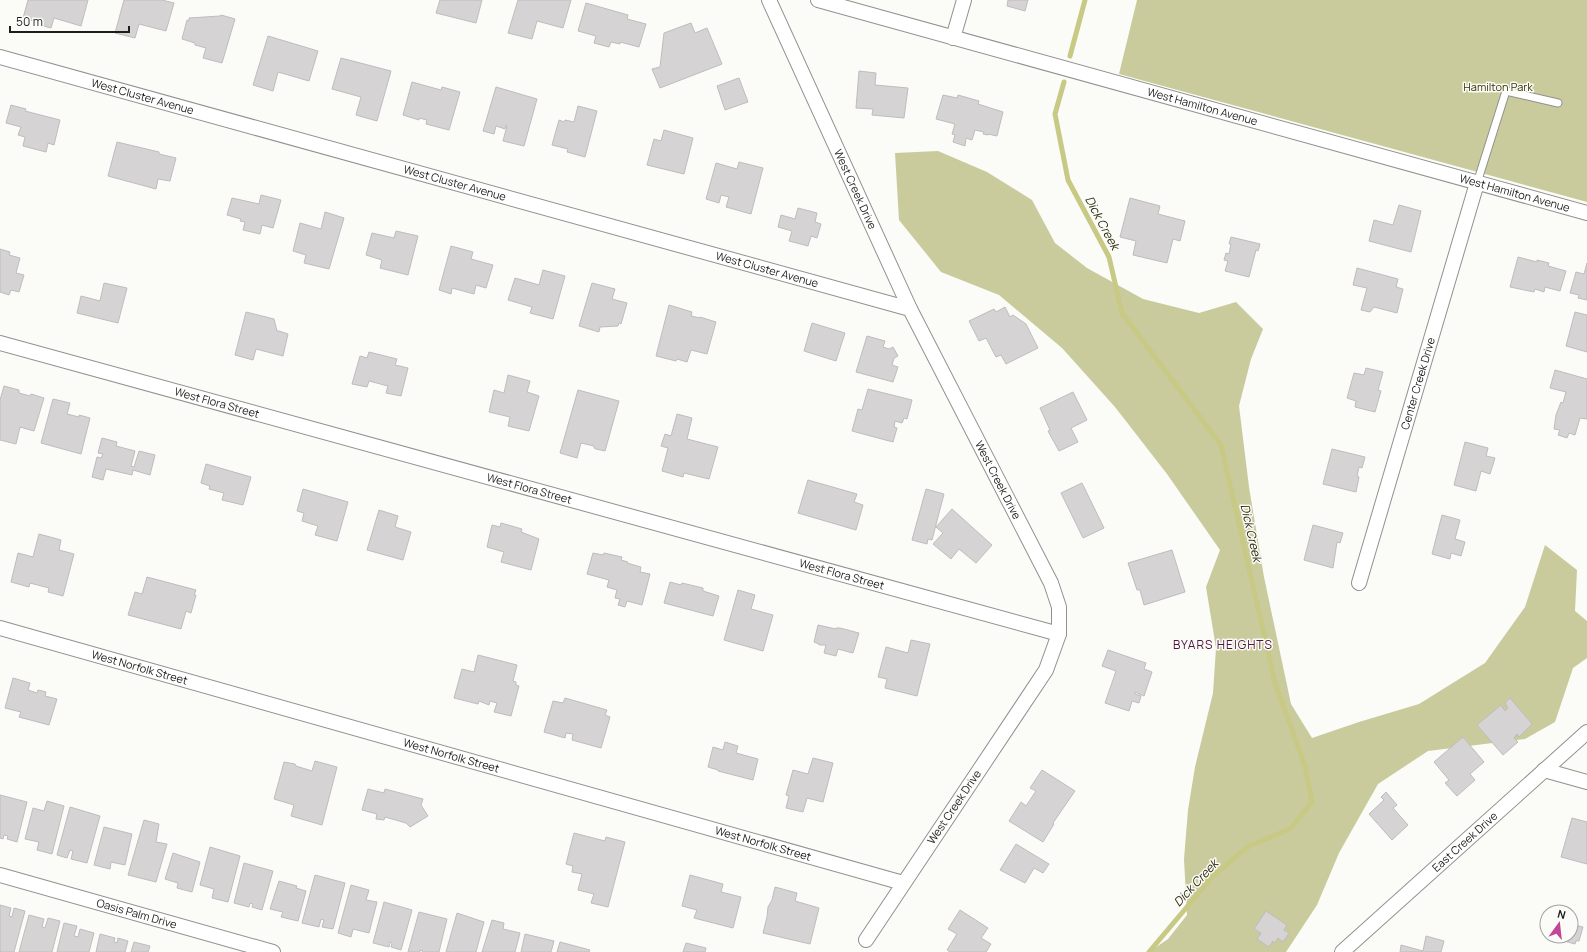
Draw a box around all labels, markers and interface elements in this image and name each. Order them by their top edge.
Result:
scale bar [10,8,129,34]
text: 50 m [16,13,43,30]
street label: West Cluster Avenue [90,75,196,118]
park label: Hamilton Park [1463,79,1533,94]
street label: West Hamilton Avenue [1146,84,1260,129]
street label: West Creek Drive [831,147,881,232]
street label: West Cluster Avenue [402,161,509,204]
street label: West Hamilton Avenue [1458,170,1572,215]
water label: Dick Creek [1081,193,1125,254]
street label: West Cluster Avenue [714,248,821,290]
street label: Center Creek Drive [1397,335,1438,431]
street label: West Flora Street [173,383,261,421]
street label: West Creek Drive [972,438,1025,522]
street label: West Flora Street [485,469,574,507]
water label: Dick Creek [1237,502,1267,565]
street label: West Flora Street [798,555,886,593]
district label: BYARS HEIGHTS [1173,636,1273,653]
street label: West Norfolk Street [90,646,189,688]
street label: West Norfolk Street [402,734,501,776]
street label: West Creek Drive [923,766,984,847]
street label: East Creek Drive [1429,808,1501,875]
street label: West Norfolk Street [713,822,813,864]
water label: Dick Creek [1169,854,1223,910]
street label: Oasis Palm Drive [95,895,179,932]
north arrow [1539,904,1579,944]
text: N [1556,906,1568,922]

